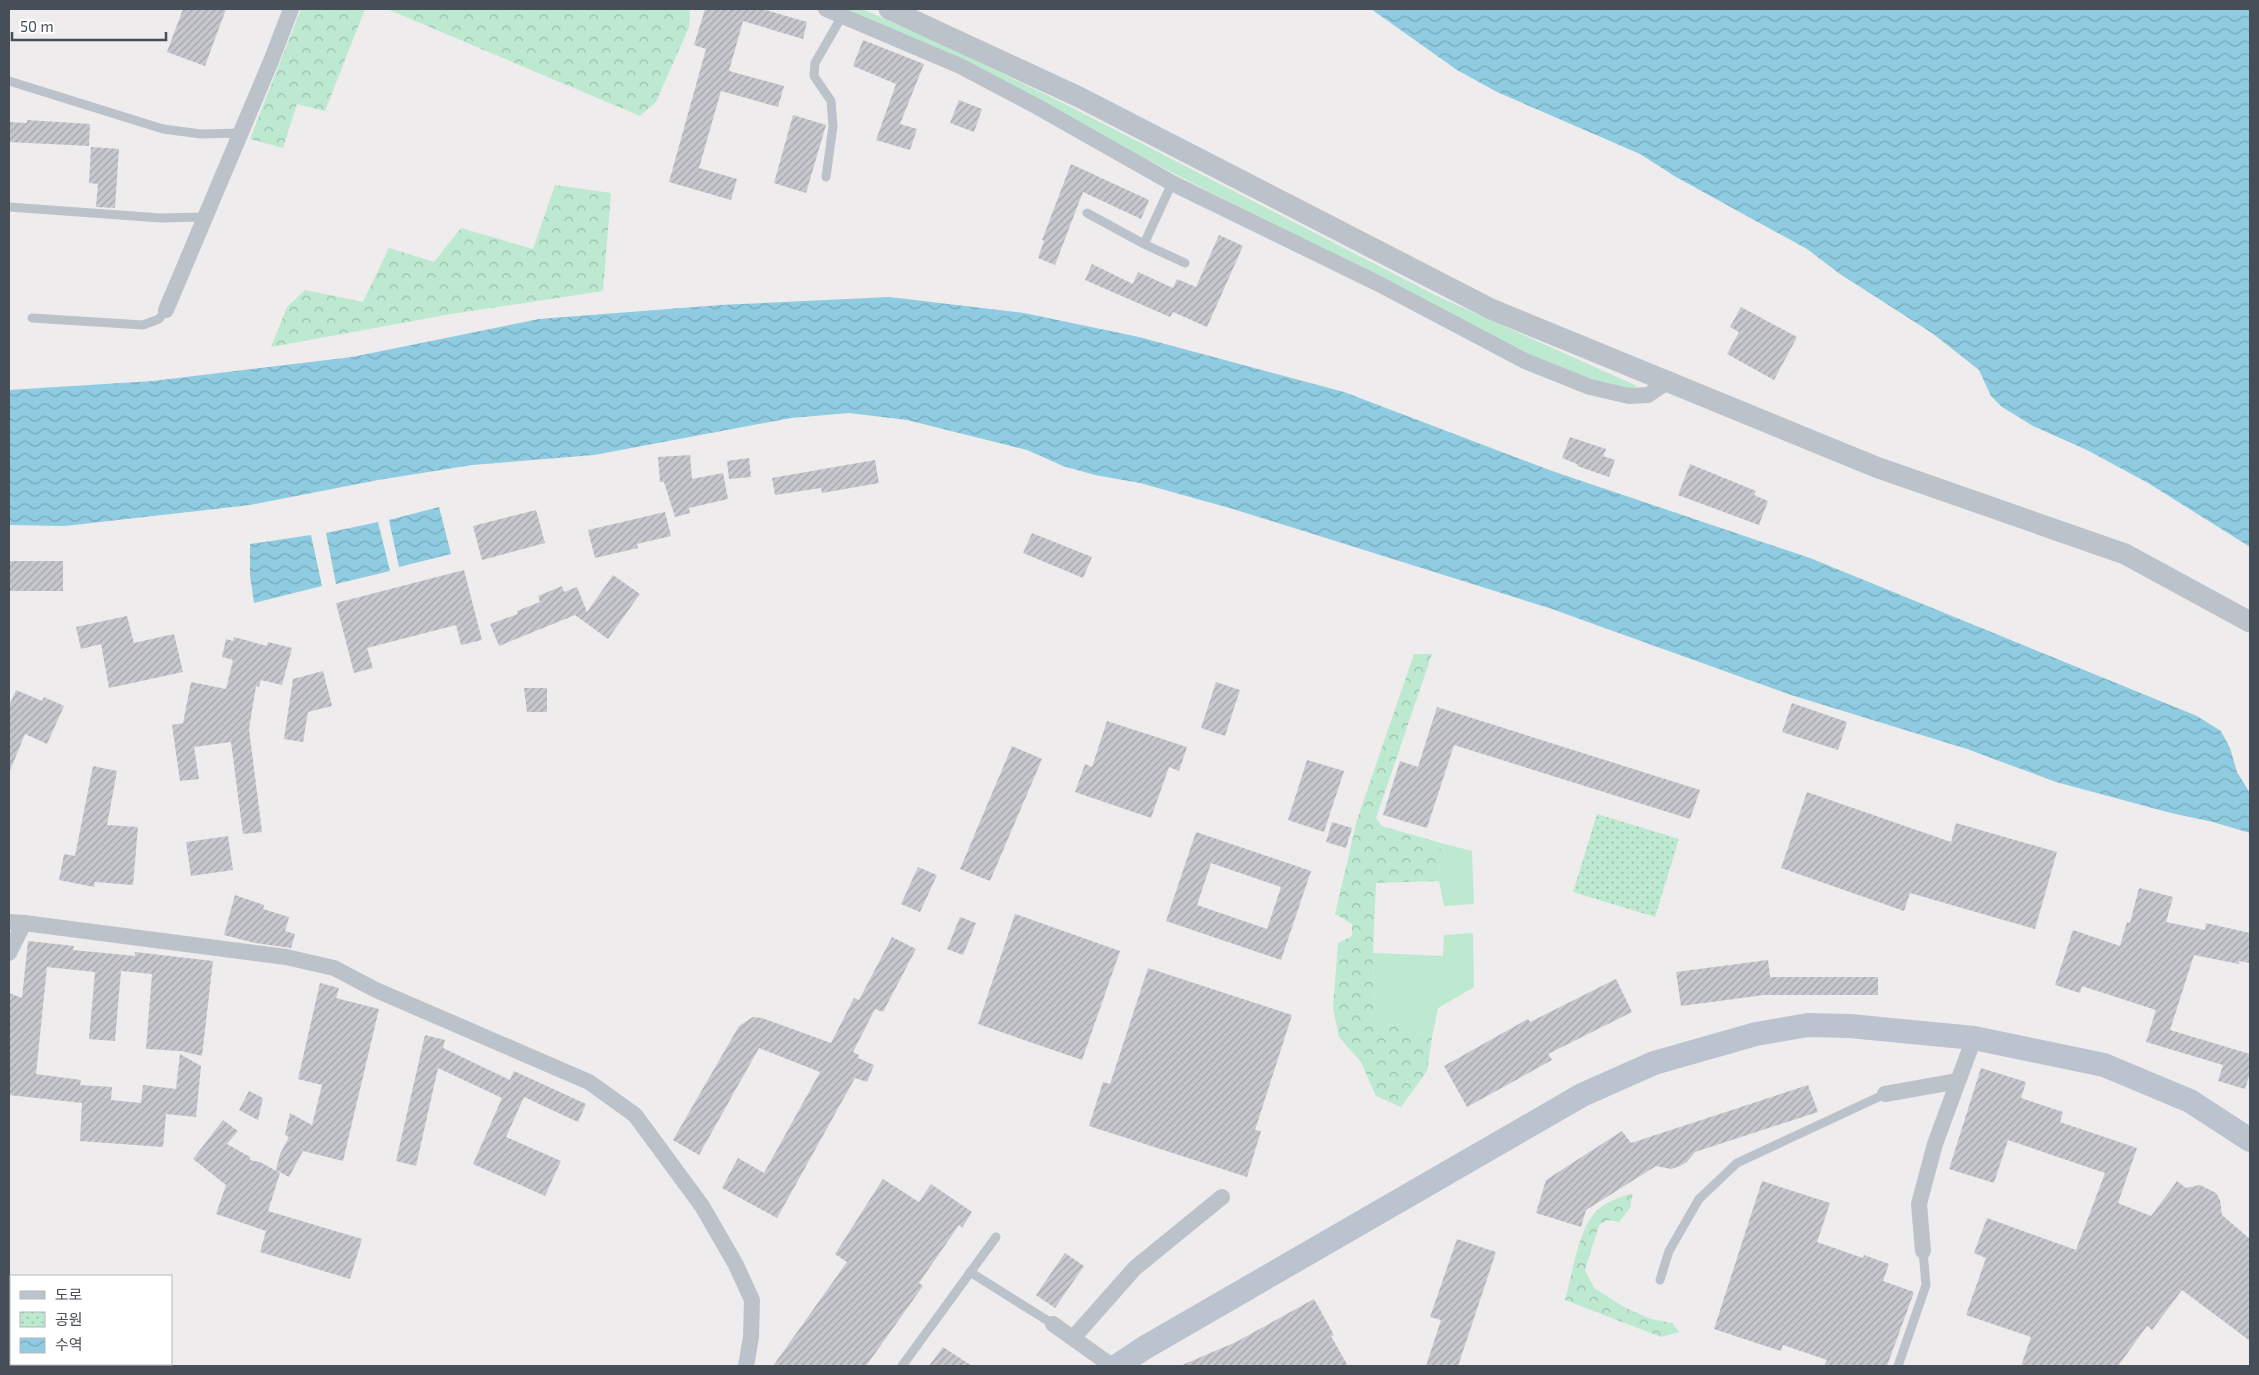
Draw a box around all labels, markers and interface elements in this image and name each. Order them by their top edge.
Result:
scale bar [12,10,166,42]
text: 50 m [20,17,54,35]
legend [10,1275,172,1365]
text: 도로 [55,1285,83,1303]
text: 공원 [55,1310,83,1328]
text: 수역 [55,1335,83,1353]

